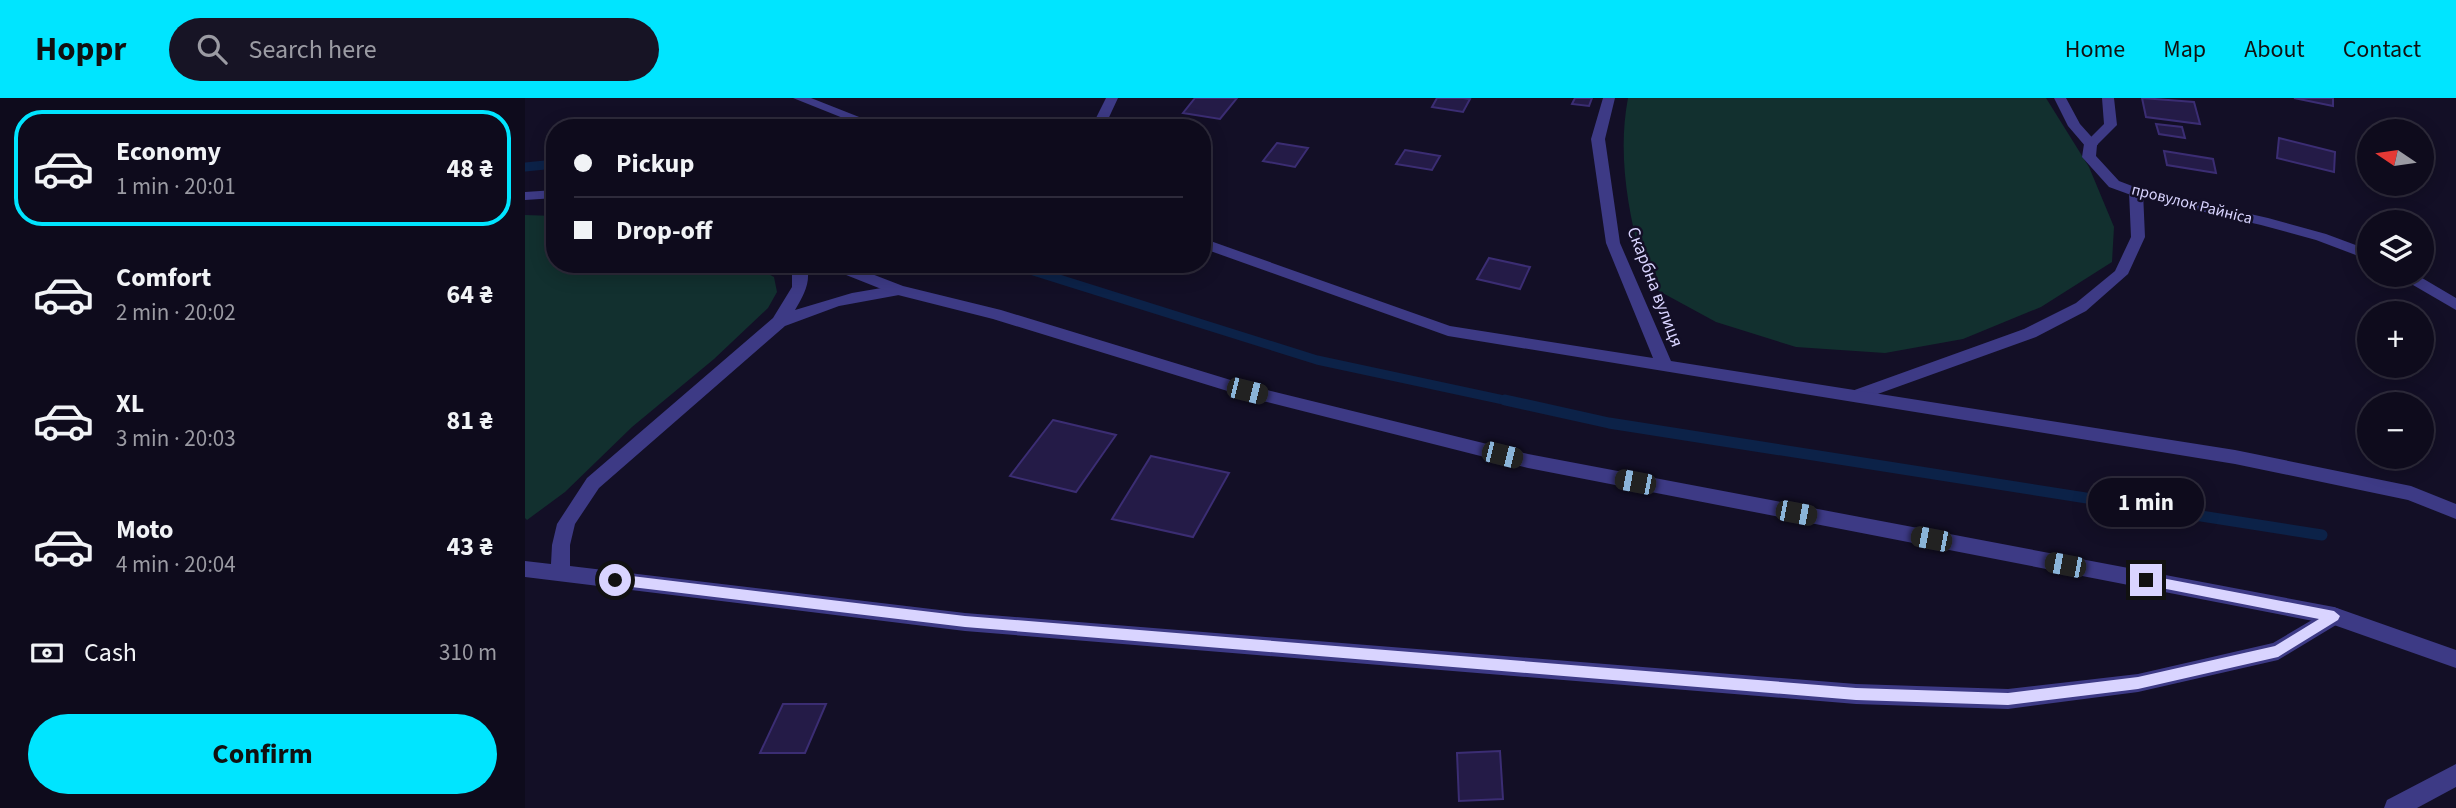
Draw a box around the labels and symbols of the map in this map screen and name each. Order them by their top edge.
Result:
north arrow [2357,119,2434,196]
street label: провулок Райніса [2129,178,2255,230]
street label: Скарбна вулиця [1621,223,1689,351]
car [1225,376,1270,406]
car [1480,440,1525,470]
car [1613,468,1658,496]
callout: 1 min [2088,478,2204,528]
car [1774,499,1819,527]
car [1909,525,1954,553]
car [2043,551,2088,579]
route start [599,564,631,596]
route end [2130,564,2162,596]

